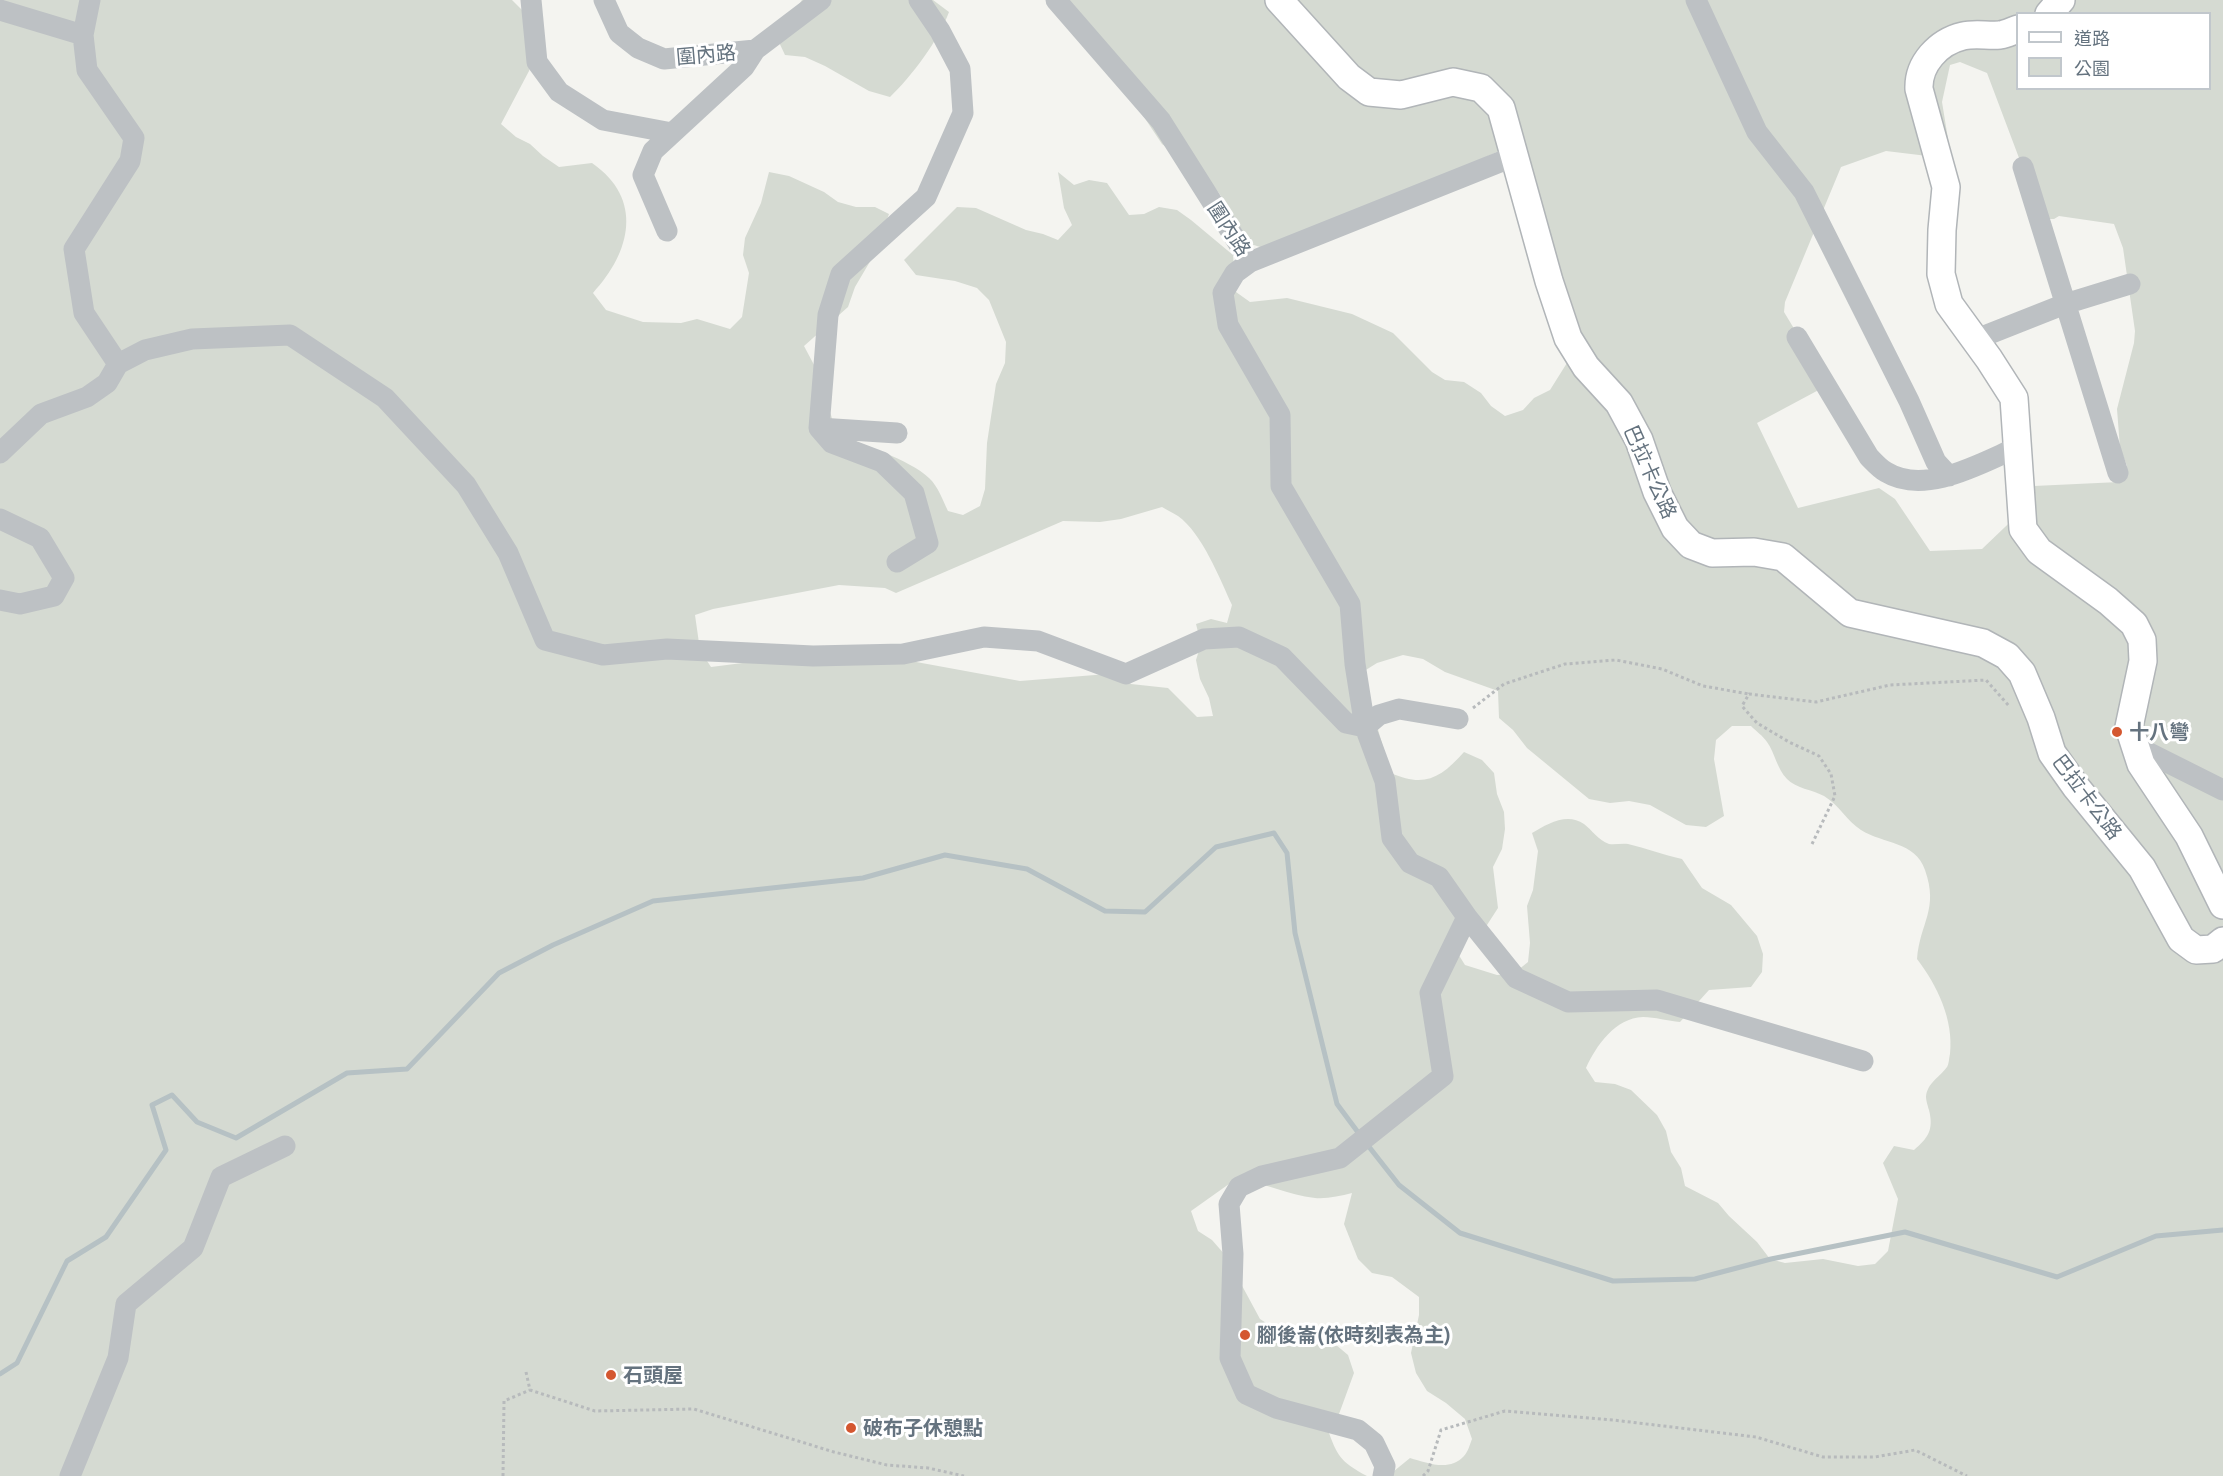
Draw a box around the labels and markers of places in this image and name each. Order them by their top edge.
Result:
place label: 十八彎 [2129,720,2189,744]
marker: 十八彎 [2110,725,2124,739]
place label: 腳後崙(依時刻表為主) [1257,1323,1451,1347]
marker: 腳後崙(依時刻表為主) [1238,1328,1252,1342]
place label: 石頭屋 [623,1363,683,1387]
marker: 石頭屋 [604,1368,618,1382]
place label: 破布子休憩點 [863,1416,983,1440]
marker: 破布子休憩點 [844,1421,858,1435]

